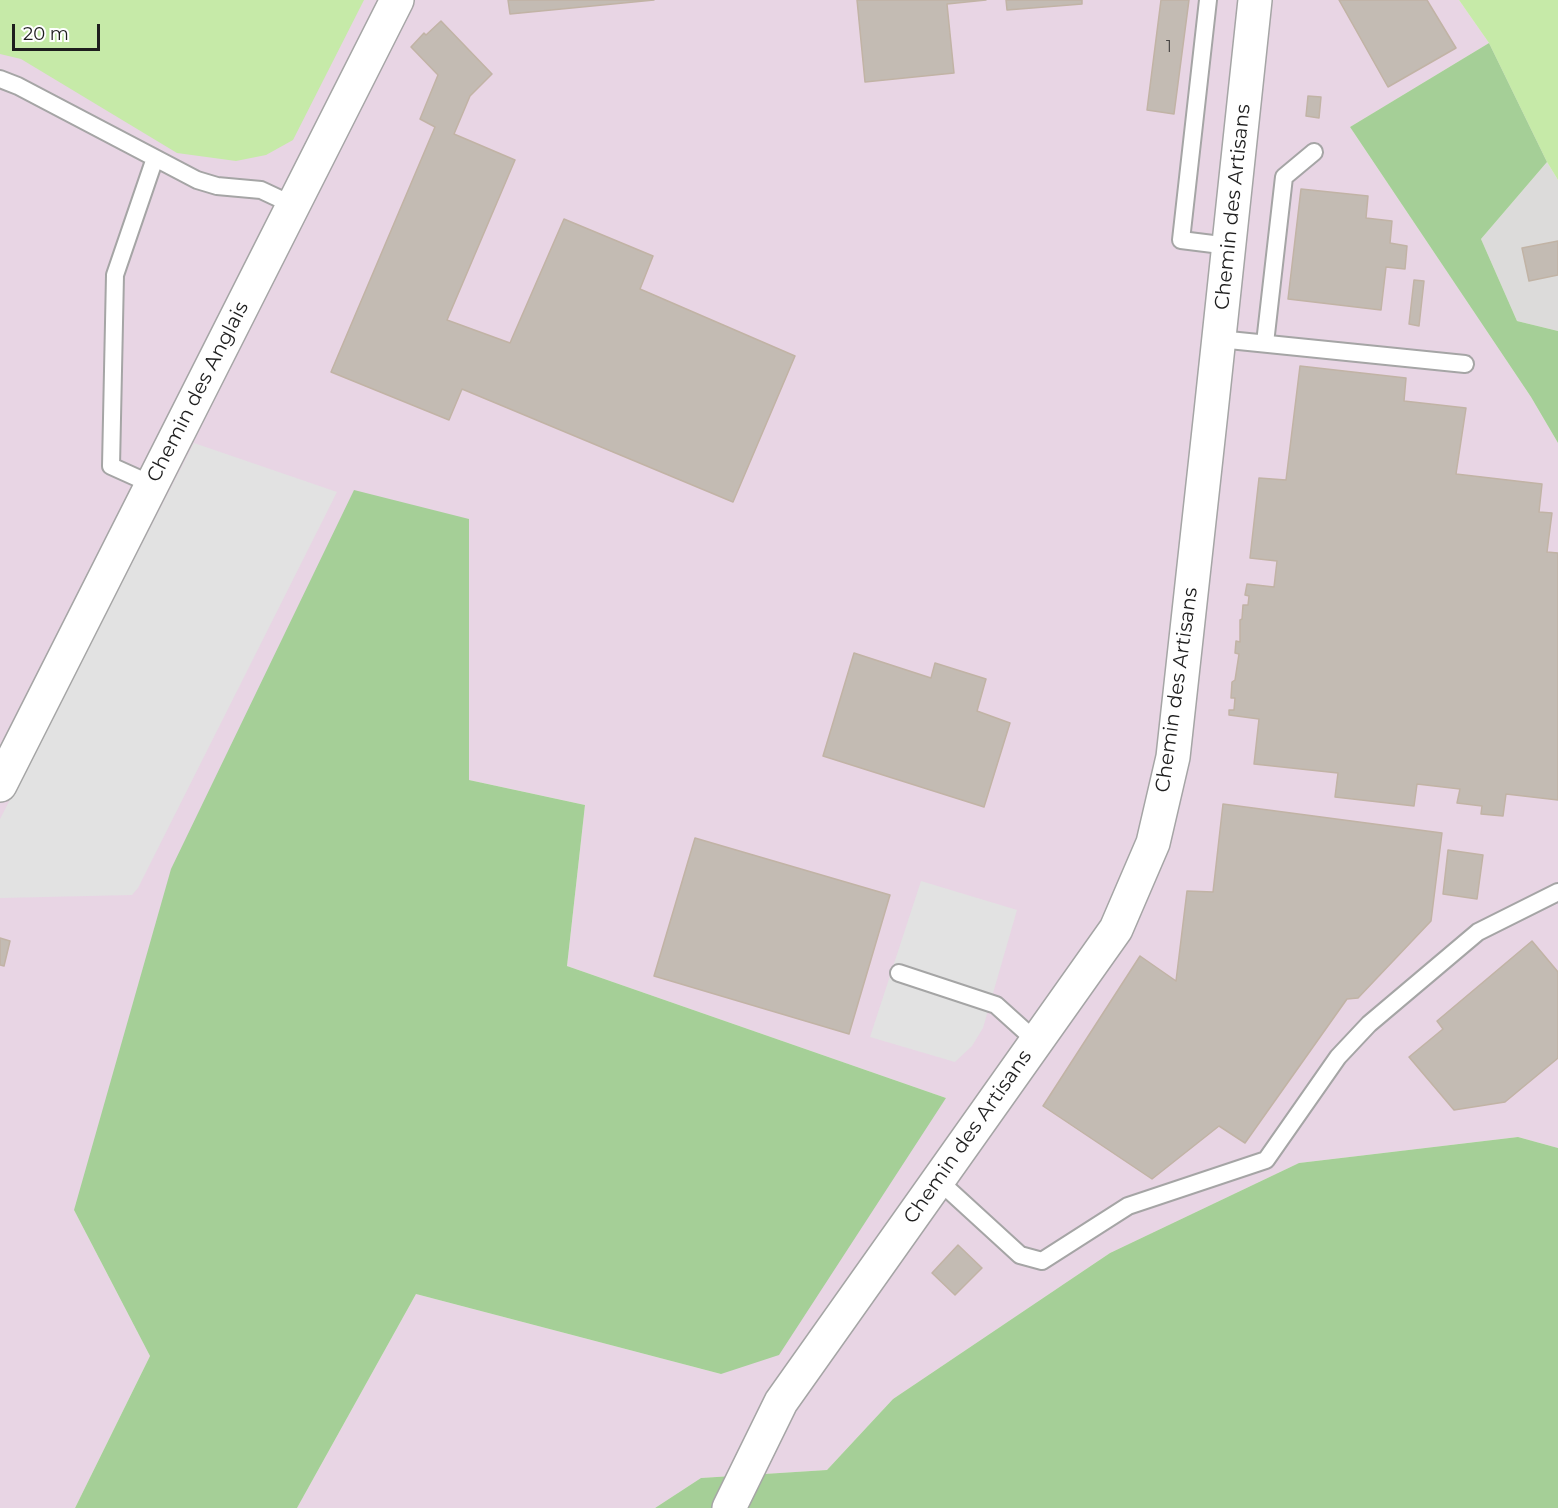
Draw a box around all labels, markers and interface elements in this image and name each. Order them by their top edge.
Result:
scale bar [15,12,104,50]
text: 20 m [23,23,69,45]
house number: 1 [1166,37,1172,57]
street label: Chemin des Artisans [1210,103,1256,311]
street label: Chemin des Anglais [142,298,254,486]
street label: Chemin des Artisans [1151,586,1203,794]
street label: Chemin des Artisans [899,1045,1037,1229]

